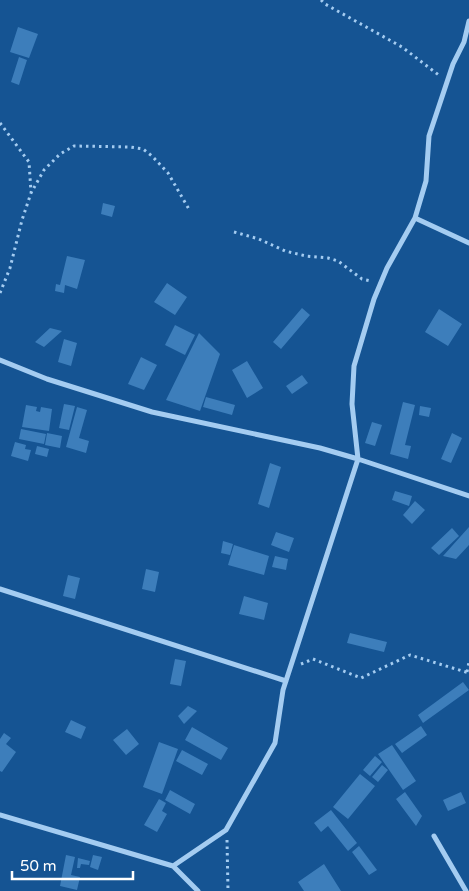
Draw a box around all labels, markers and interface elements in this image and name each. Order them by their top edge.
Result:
scale bar [12,848,134,880]
text: 50 m [20,857,57,875]

